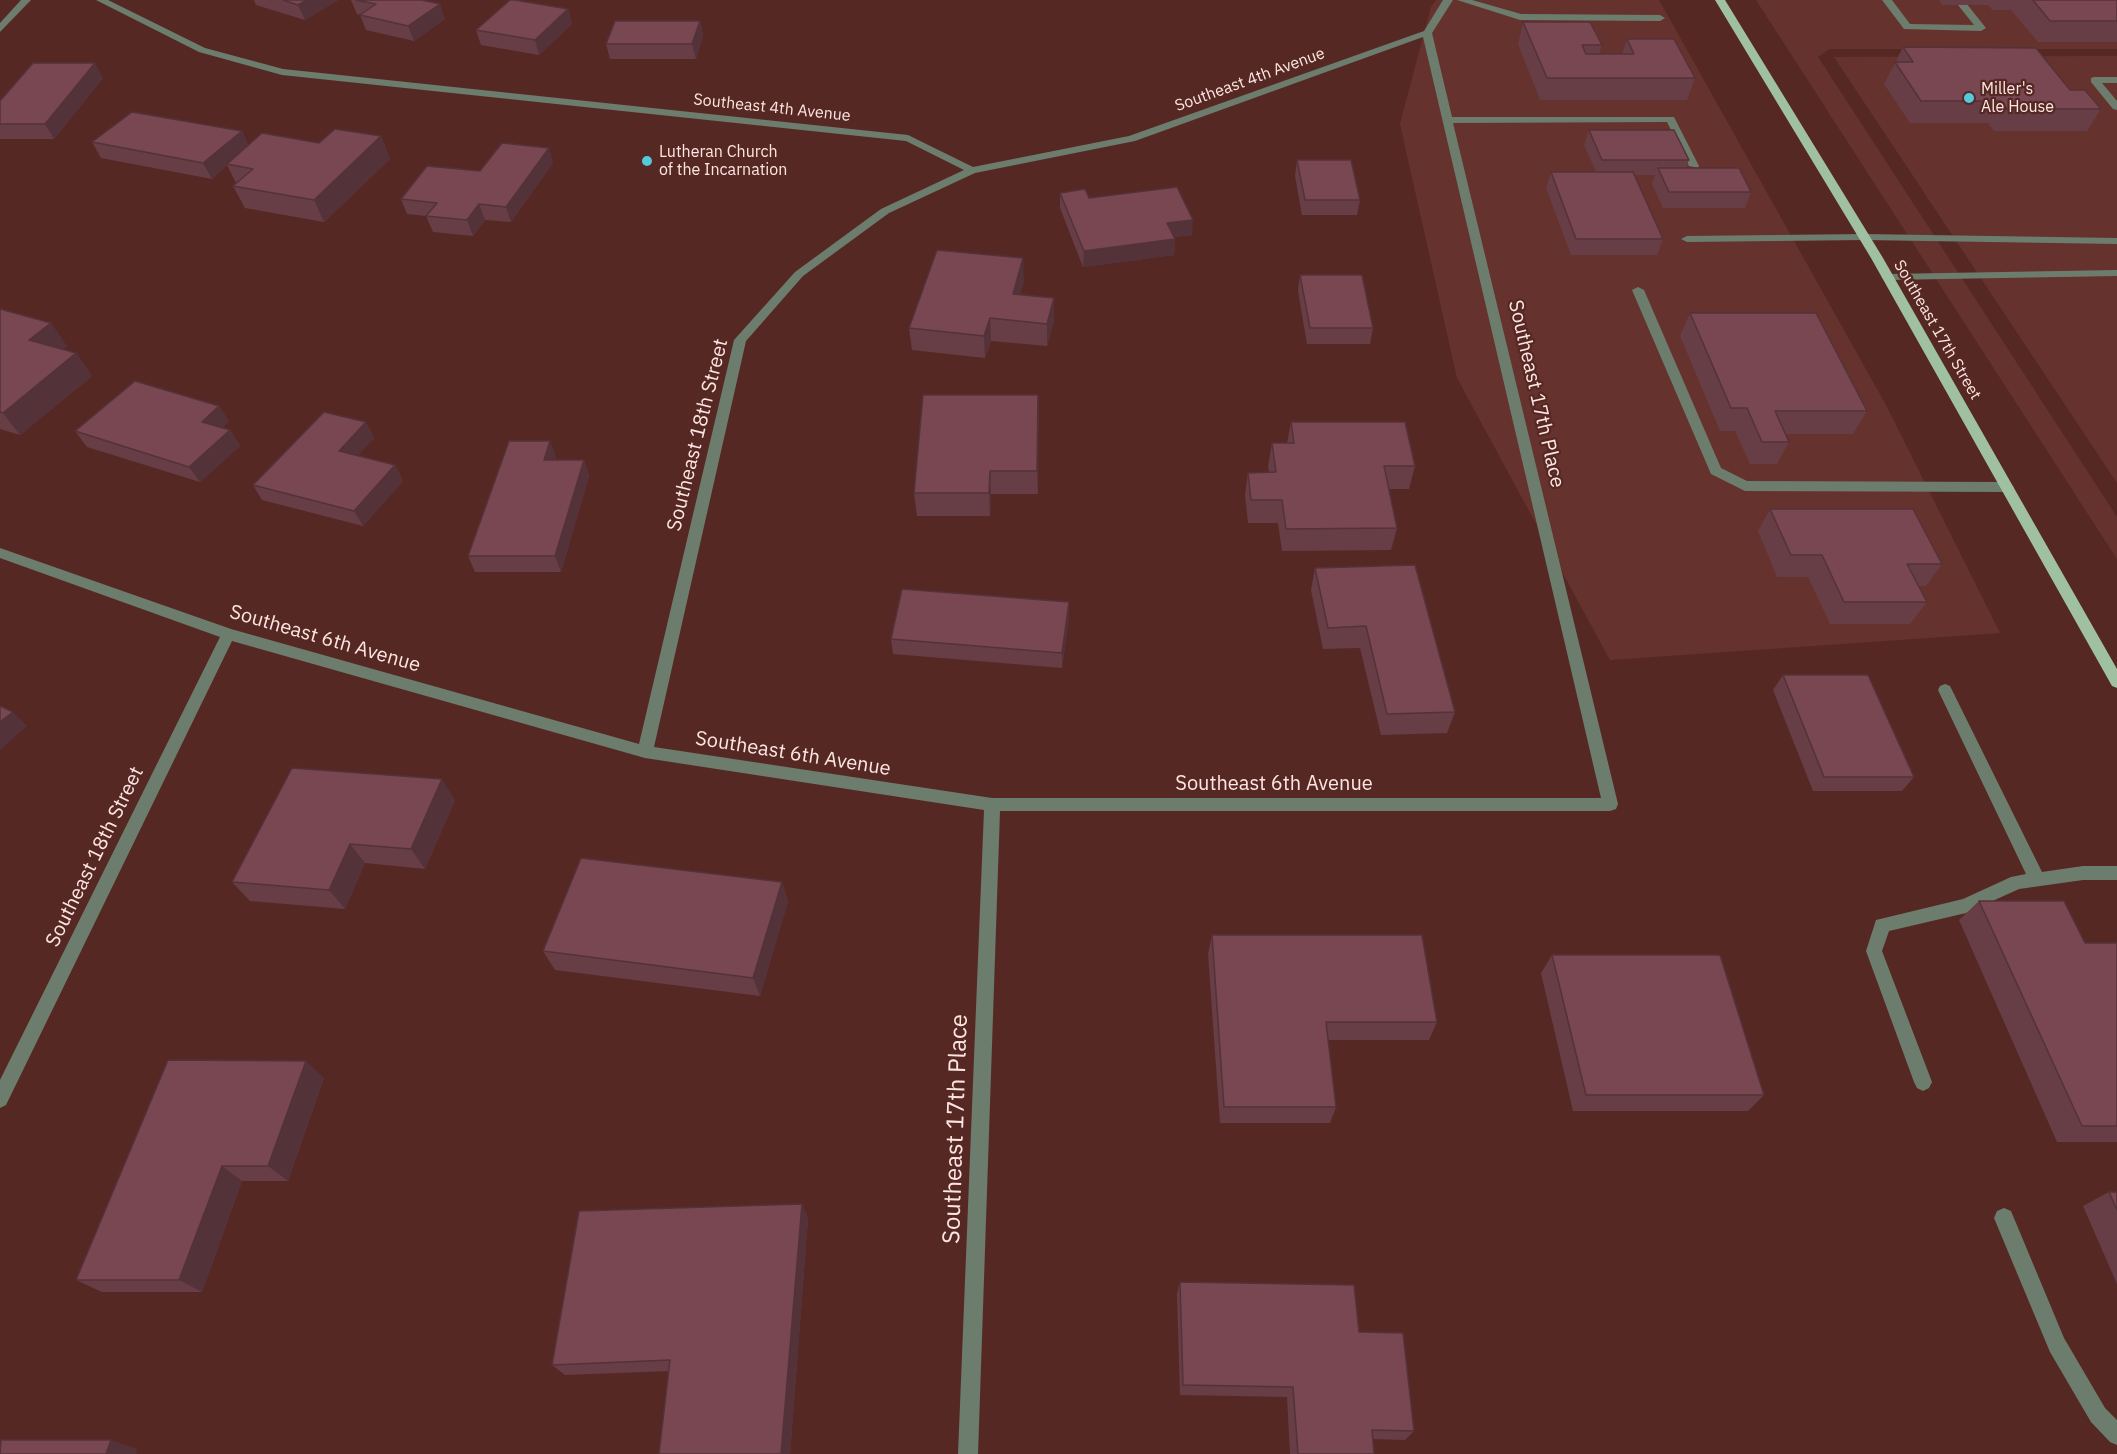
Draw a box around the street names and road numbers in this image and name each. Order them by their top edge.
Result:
street label: Southeast 4th Avenue [1173,44,1327,116]
street label: Southeast 4th Avenue [692,90,852,126]
street label: Southeast 17th Street [1889,257,1985,403]
street label: Southeast 17th Place [1503,298,1569,490]
street label: Southeast 18th Street [662,336,734,534]
street label: Southeast 6th Avenue [227,600,423,678]
street label: Southeast 6th Avenue [694,727,892,781]
street label: Southeast 18th Street [41,763,149,951]
street label: Southeast 6th Avenue [1175,772,1373,796]
street label: Southeast 17th Place [938,1013,974,1245]

